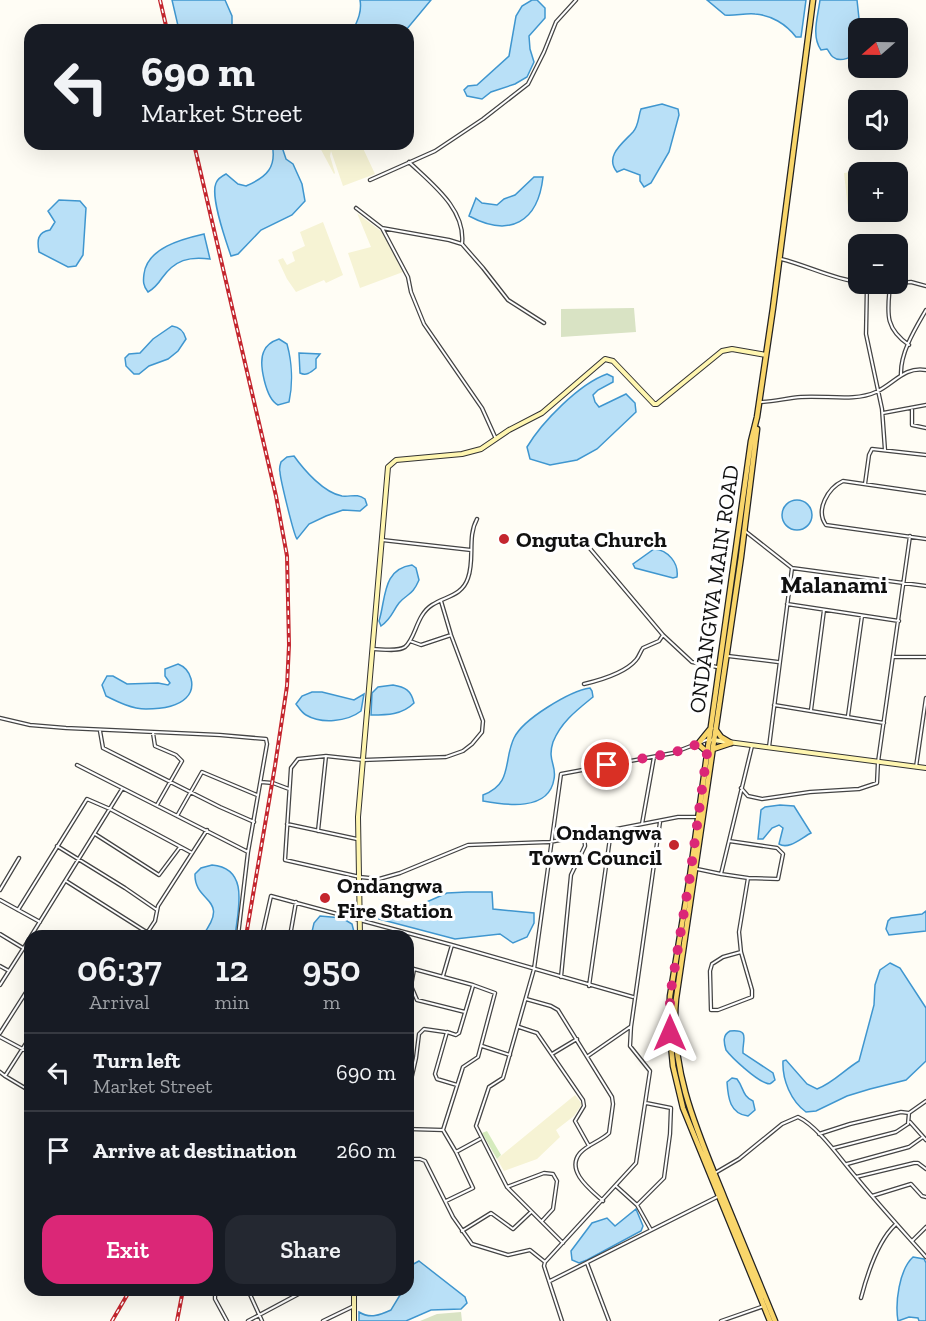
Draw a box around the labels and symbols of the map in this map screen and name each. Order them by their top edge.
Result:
north arrow [848,18,908,78]
street label: ONDANGWA MAIN ROAD [683,463,745,715]
place label: Onguta Church [516,526,667,553]
marker: Onguta Church [497,532,511,546]
district label: Malanami [780,570,888,599]
pin [581,739,632,790]
place label: Ondangwa Town Council [529,819,662,871]
marker: Ondangwa Town Council [667,838,681,852]
place label: Ondangwa Fire Station [337,872,453,924]
marker: Ondangwa Fire Station [318,891,332,905]
position arrow [638,1001,702,1065]

